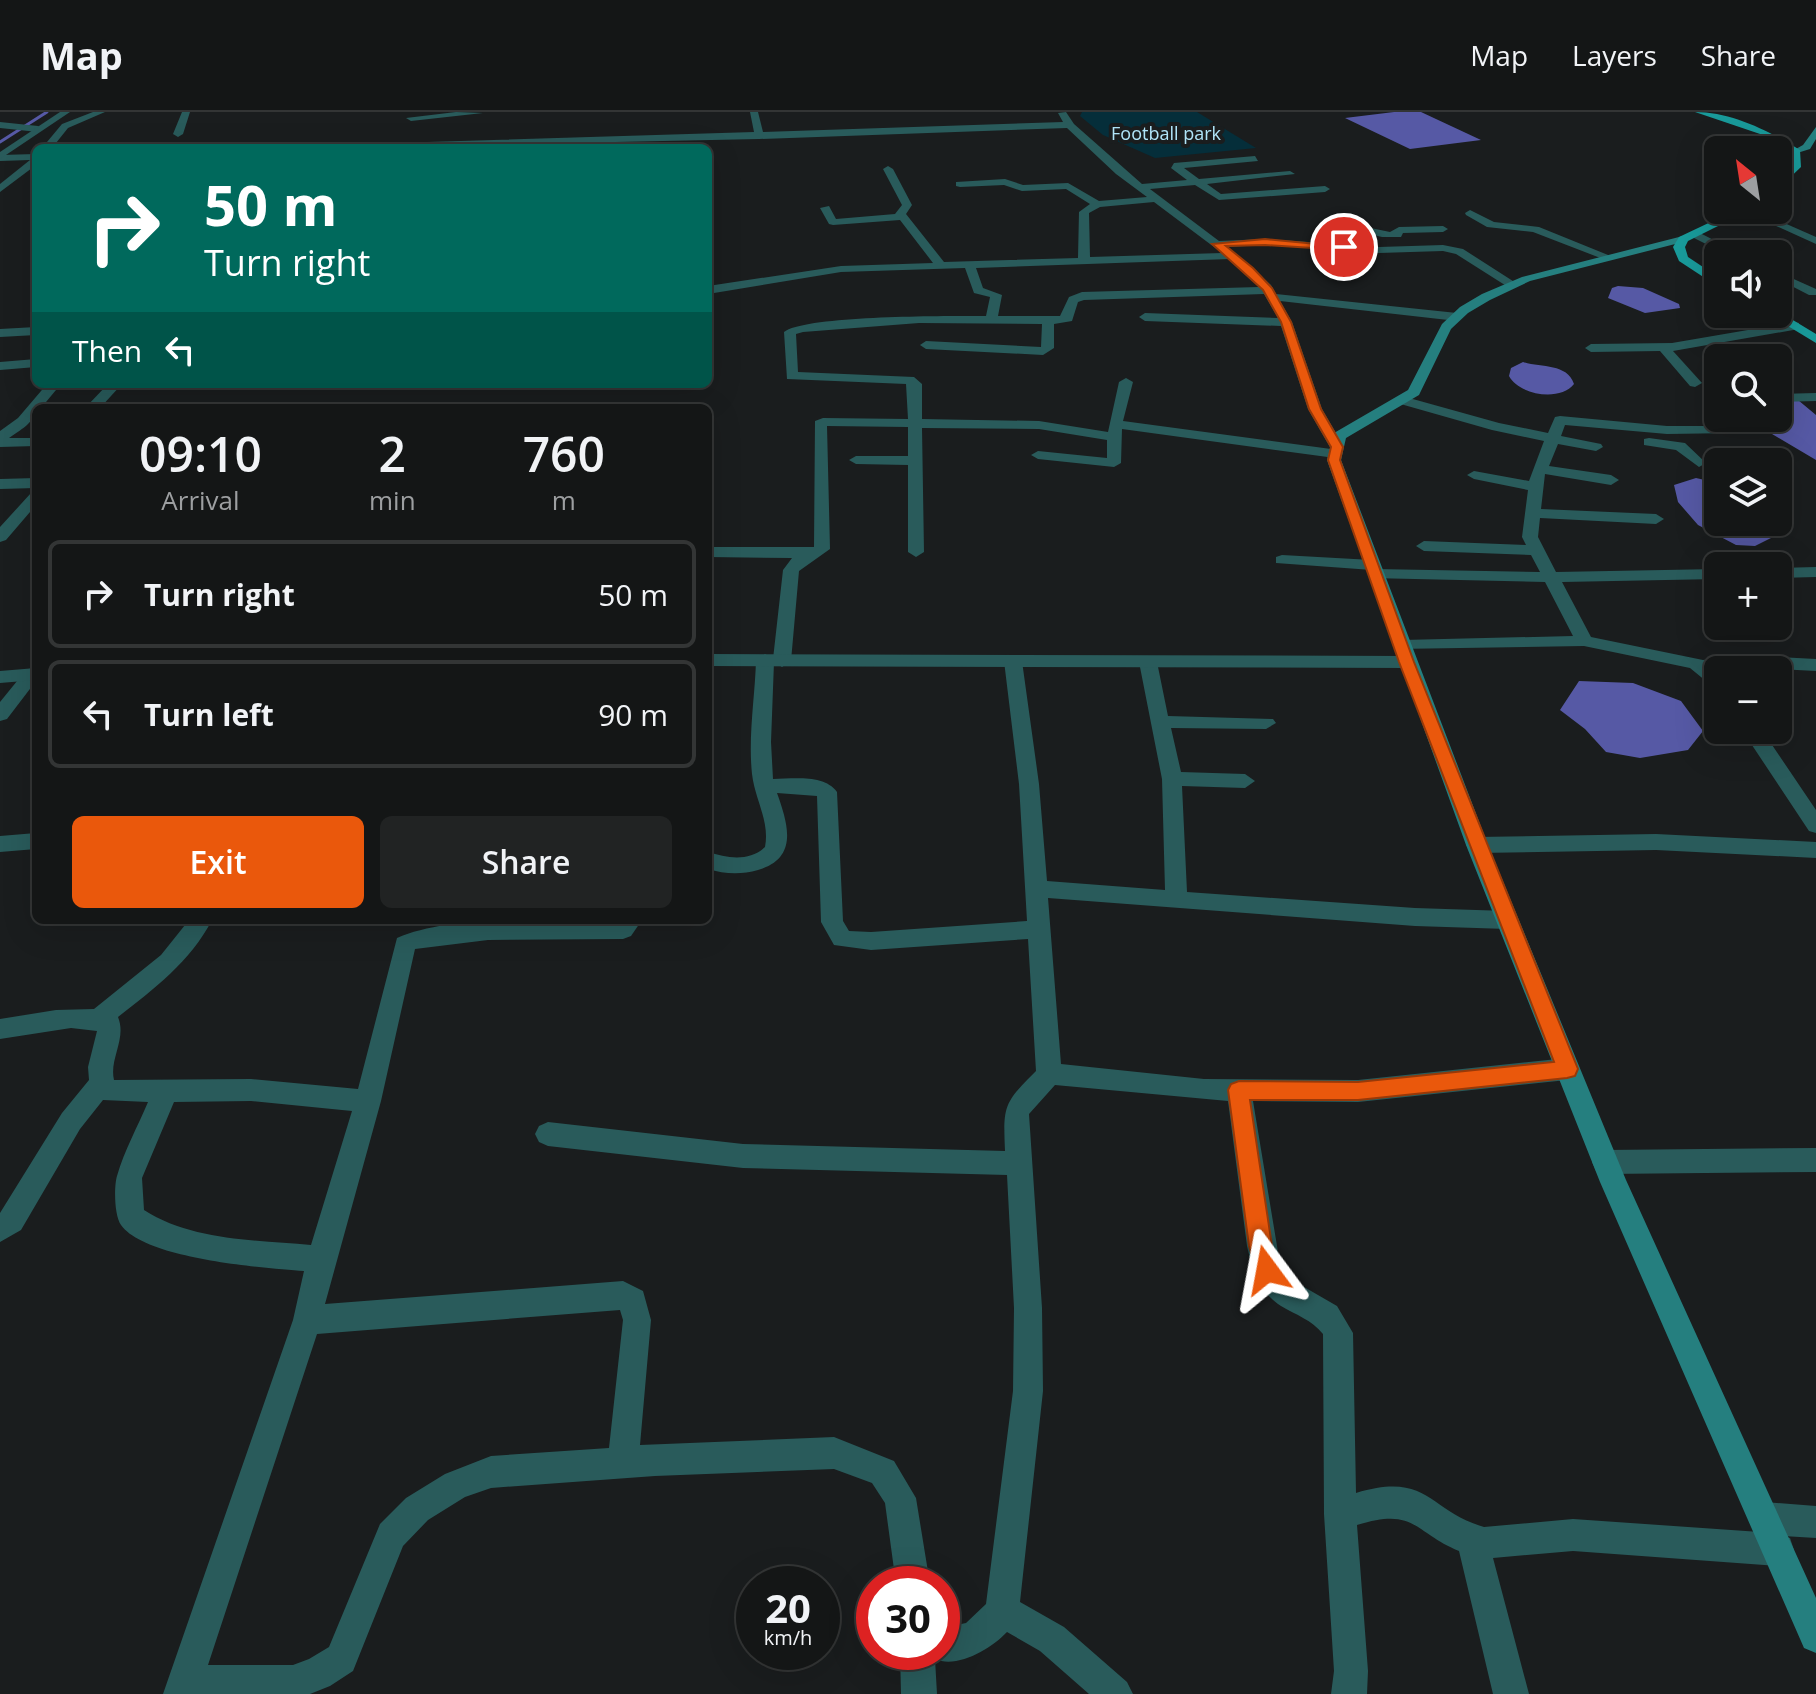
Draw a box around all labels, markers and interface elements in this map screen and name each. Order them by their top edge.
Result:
text: Map [40,29,123,81]
text: Map [1470,36,1528,74]
text: Layers [1572,36,1657,74]
text: Share [1701,36,1776,74]
park label: Football park [1111,121,1222,145]
north arrow [1704,136,1792,224]
map controls [1704,136,1792,744]
text: 50 m [204,166,338,242]
icon: right [72,176,176,280]
pin [1310,213,1378,281]
icon: arrive [1322,225,1366,269]
text: Turn right [204,238,370,287]
button: sound [1704,240,1792,328]
icon: left [158,328,202,372]
text: Then [72,330,142,371]
button: search [1704,344,1792,432]
text: 09:10 [139,421,262,486]
text: 2 [379,421,406,486]
text: 760 [523,421,605,486]
button: layers [1704,448,1792,536]
text: Arrival [161,482,240,518]
text: min [369,482,416,518]
text: m [552,482,576,518]
button: + [1704,552,1792,640]
icon: right [76,572,120,616]
text: Turn right [144,574,295,615]
text: 50 m [598,574,668,615]
button: − [1704,656,1792,744]
icon: left [76,692,120,736]
text: Turn left [144,694,274,735]
text: 90 m [598,694,668,735]
button: Exit [72,816,364,908]
button: Share [380,816,672,908]
position arrow [1225,1228,1309,1312]
speed limit sign: 30 [856,1566,960,1670]
text: 20 [765,1580,811,1635]
text: km/h [764,1624,812,1651]

